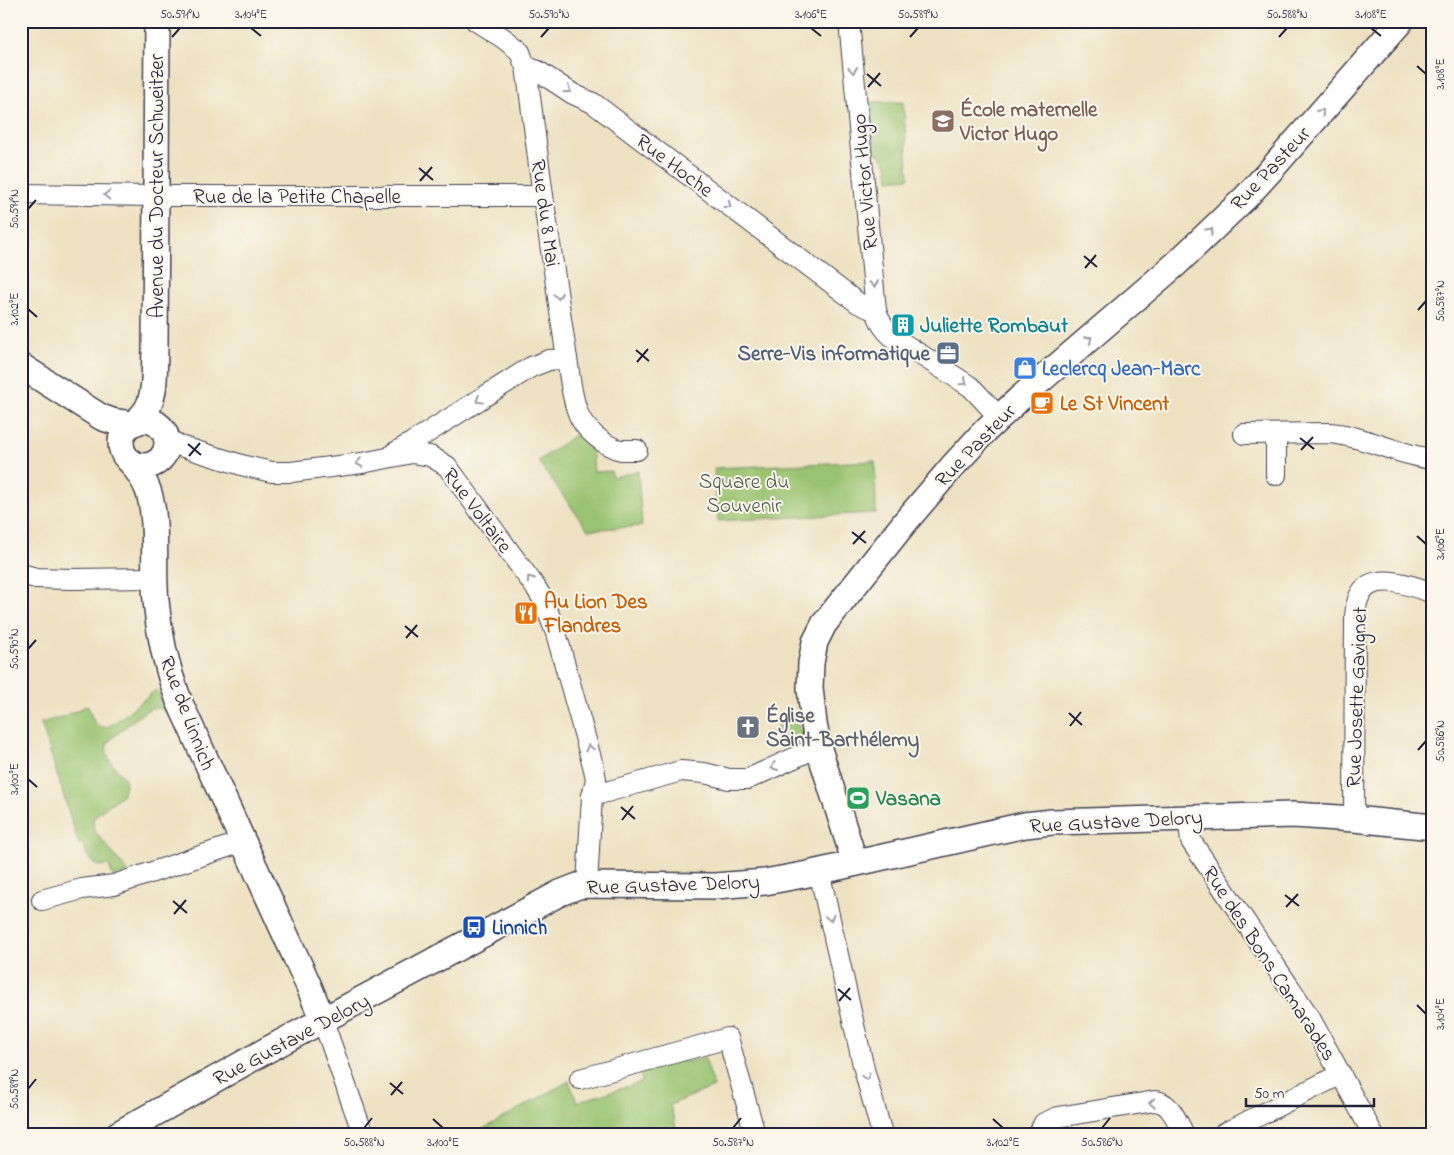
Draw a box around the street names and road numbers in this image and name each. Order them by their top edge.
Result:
street label: Avenue du Docteur Schweitzer [143,53,173,318]
street label: Rue Victor Hugo [845,112,889,251]
street label: Rue Pasteur [1224,120,1319,218]
street label: Rue Hoche [629,128,719,206]
street label: Rue du 8 Mai [522,158,566,269]
street label: Rue de la Petite Chapelle [193,183,401,213]
street label: Rue Pasteur [929,397,1024,495]
street label: Rue Voltaire [434,462,519,561]
street label: Rue Josette Gavignet [1340,606,1378,788]
street label: Rue de Linnich [151,652,222,775]
street label: Rue Gustave Delory [1029,803,1204,845]
street label: Rue des Bons Camarades [1194,861,1343,1067]
street label: Rue Gustave Delory [586,868,760,906]
street label: Rue Gustave Delory [208,987,376,1096]

